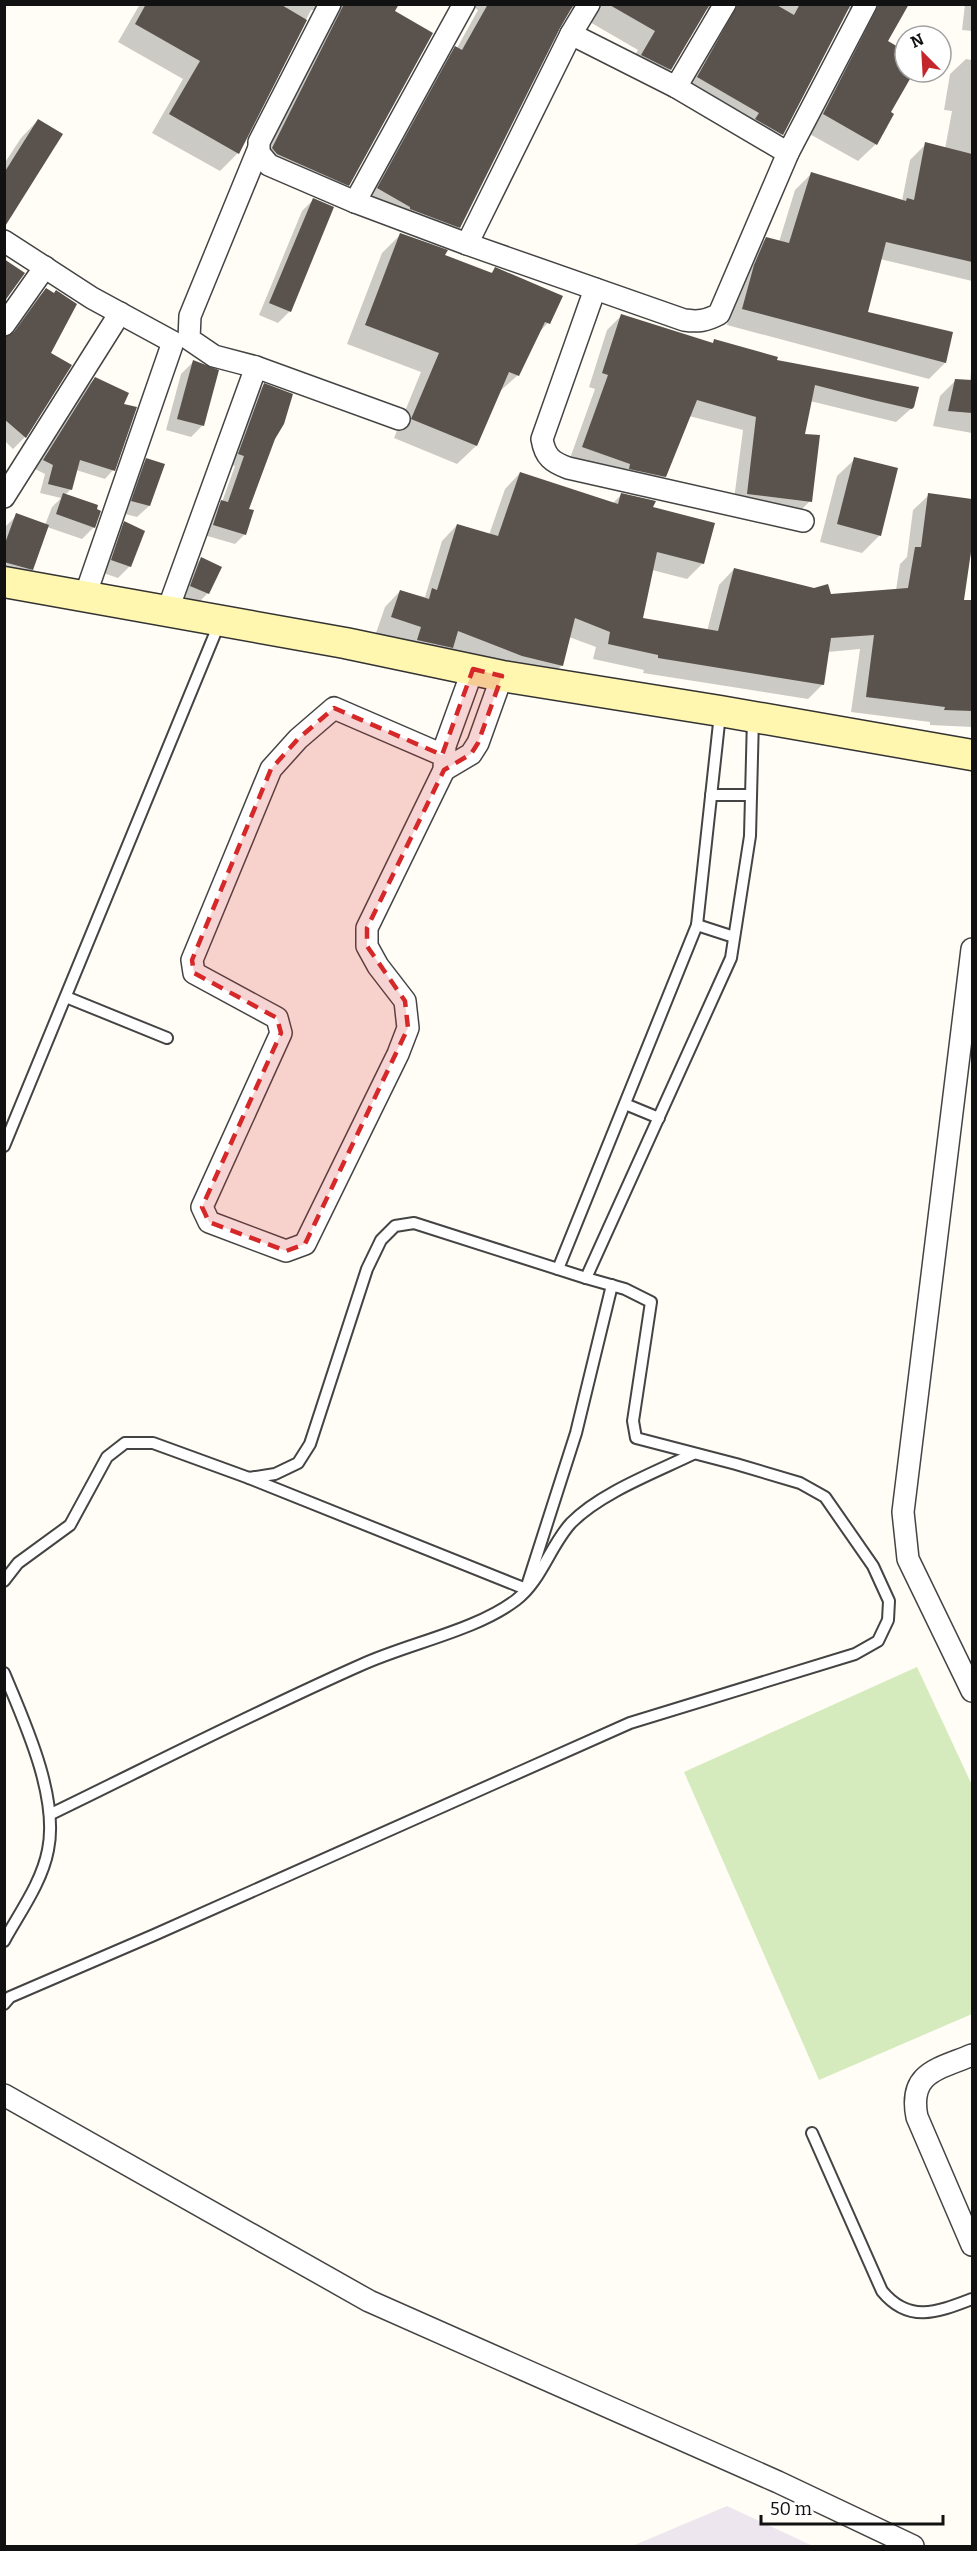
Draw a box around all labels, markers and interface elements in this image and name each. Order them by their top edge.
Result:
north arrow [893,24,953,84]
text: N [908,30,927,52]
scale bar [761,2488,942,2526]
text: 50 m [770,2498,812,2520]

